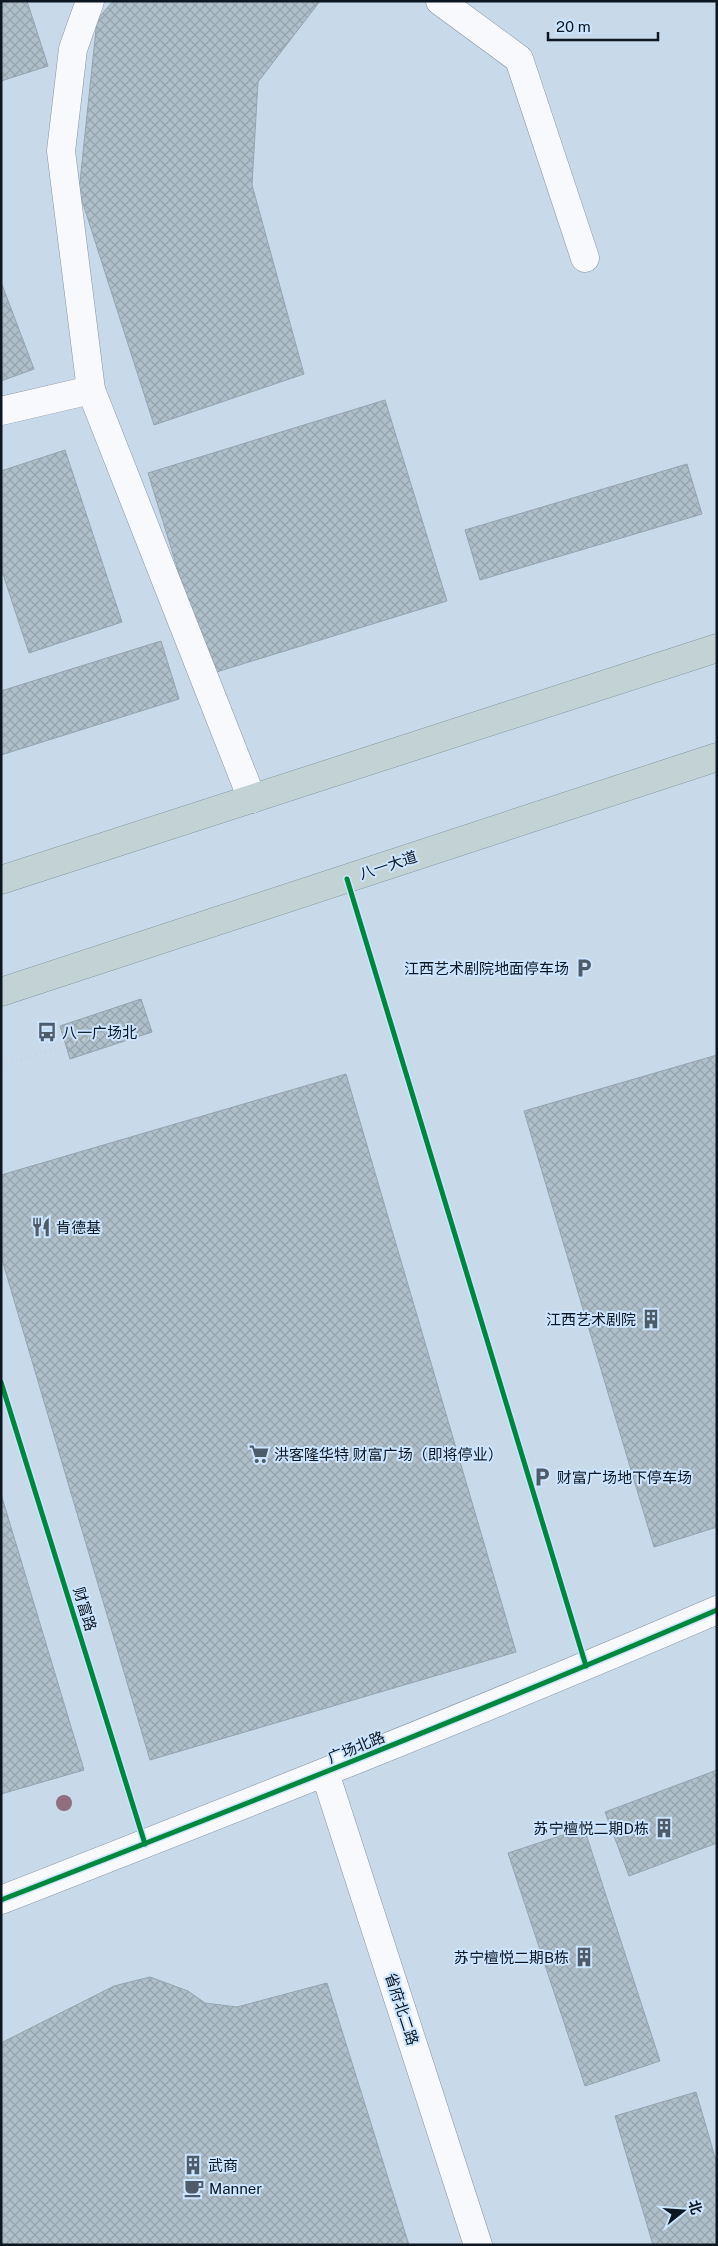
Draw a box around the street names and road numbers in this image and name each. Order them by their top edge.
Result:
street label: 八一大道 [357,848,419,882]
street label: 财富路 [70,1585,100,1633]
street label: 广场北路 [325,1728,387,1766]
street label: 省府北二路 [382,1971,422,2047]

